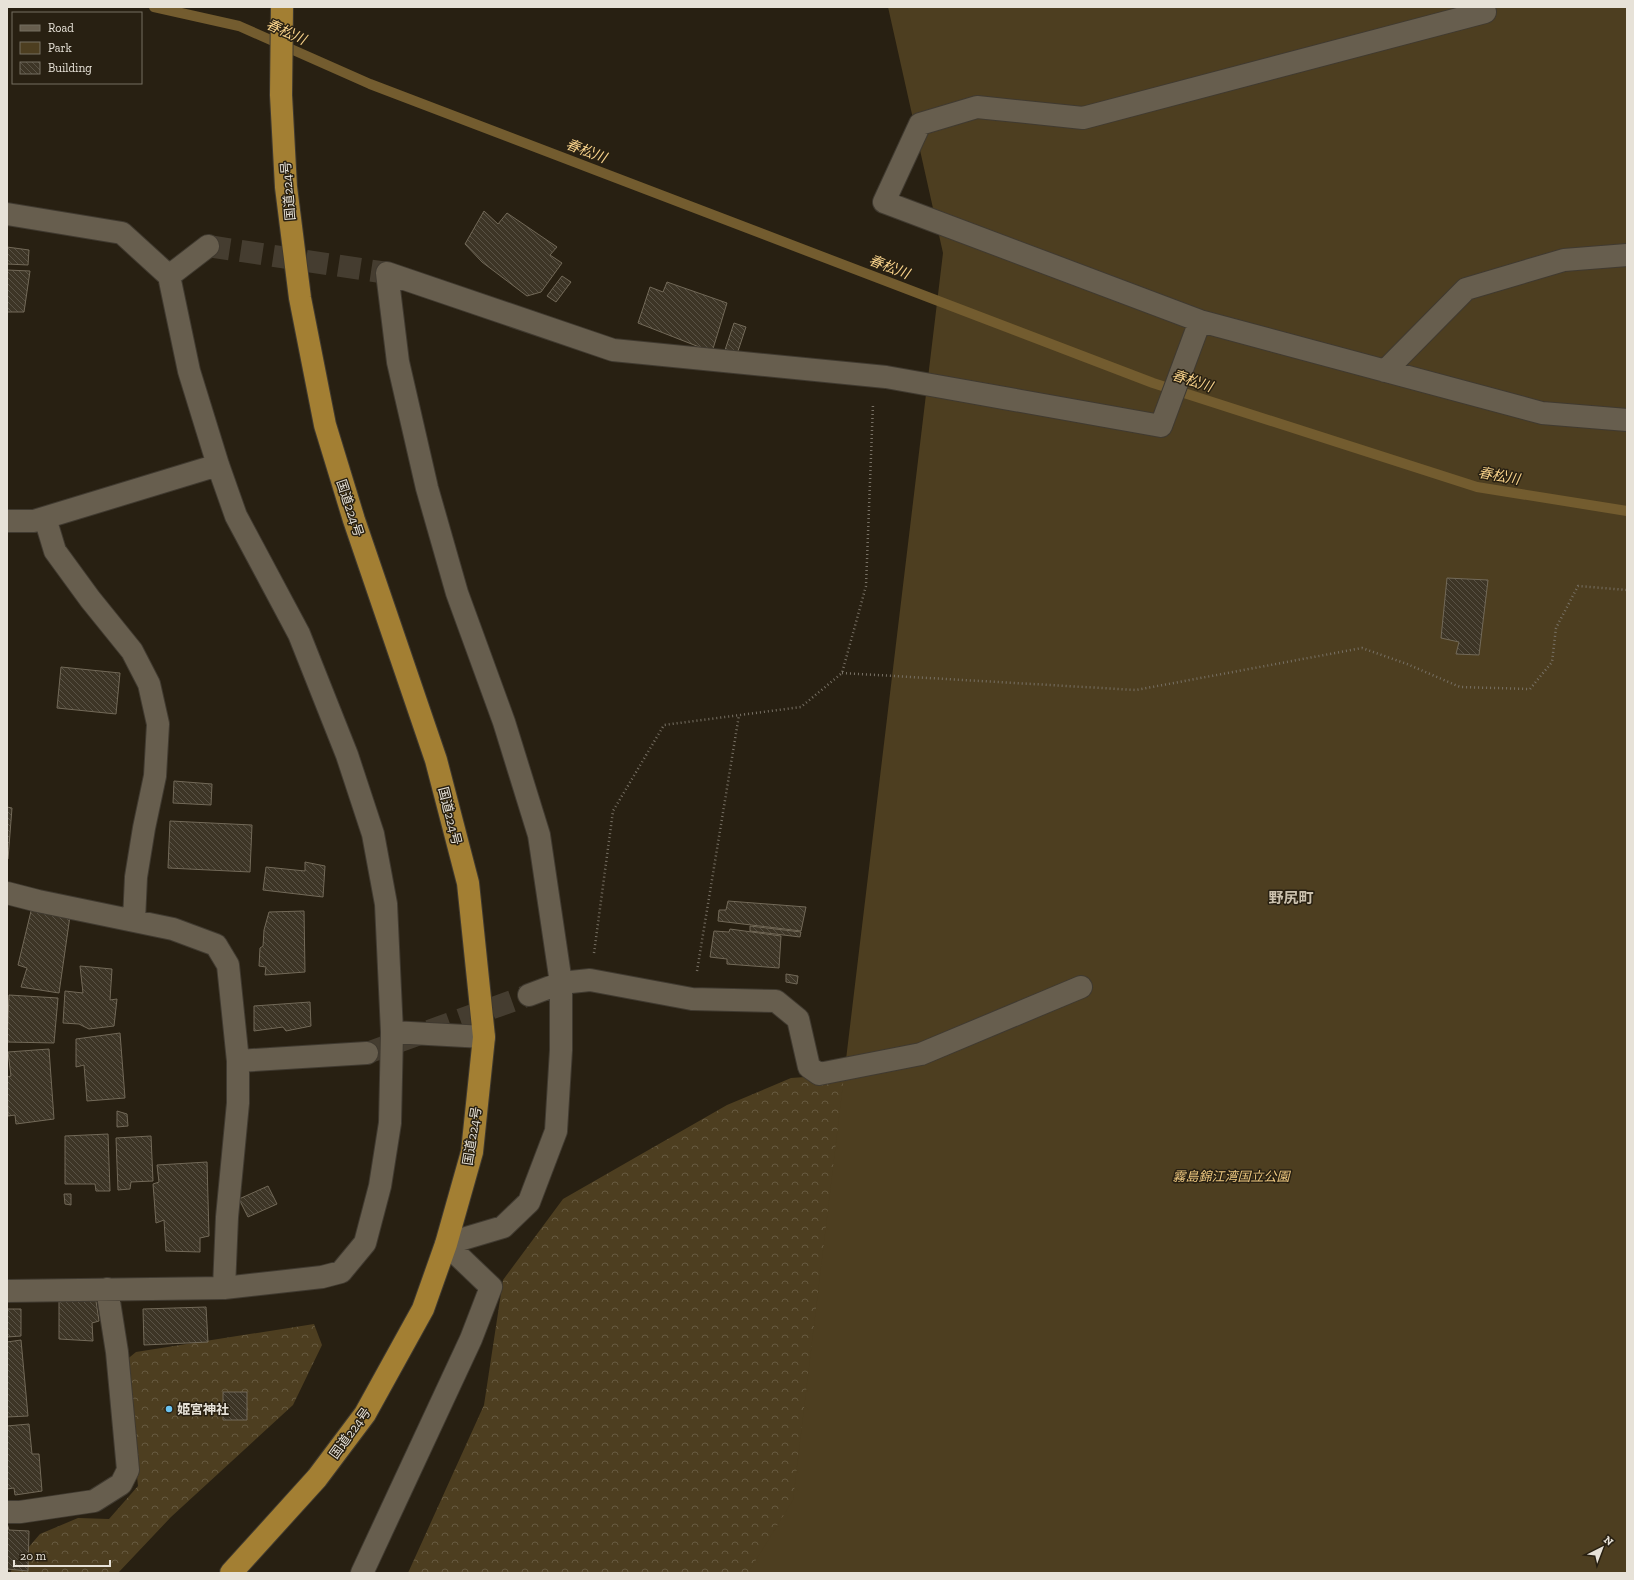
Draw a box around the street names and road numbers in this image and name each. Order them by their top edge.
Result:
street label: 国道224号 [278,161,298,221]
street label: 国道224号 [334,477,366,539]
street label: 国道224号 [436,785,464,847]
street label: 国道224号 [460,1105,484,1167]
street label: 国道224号 [326,1405,374,1461]

